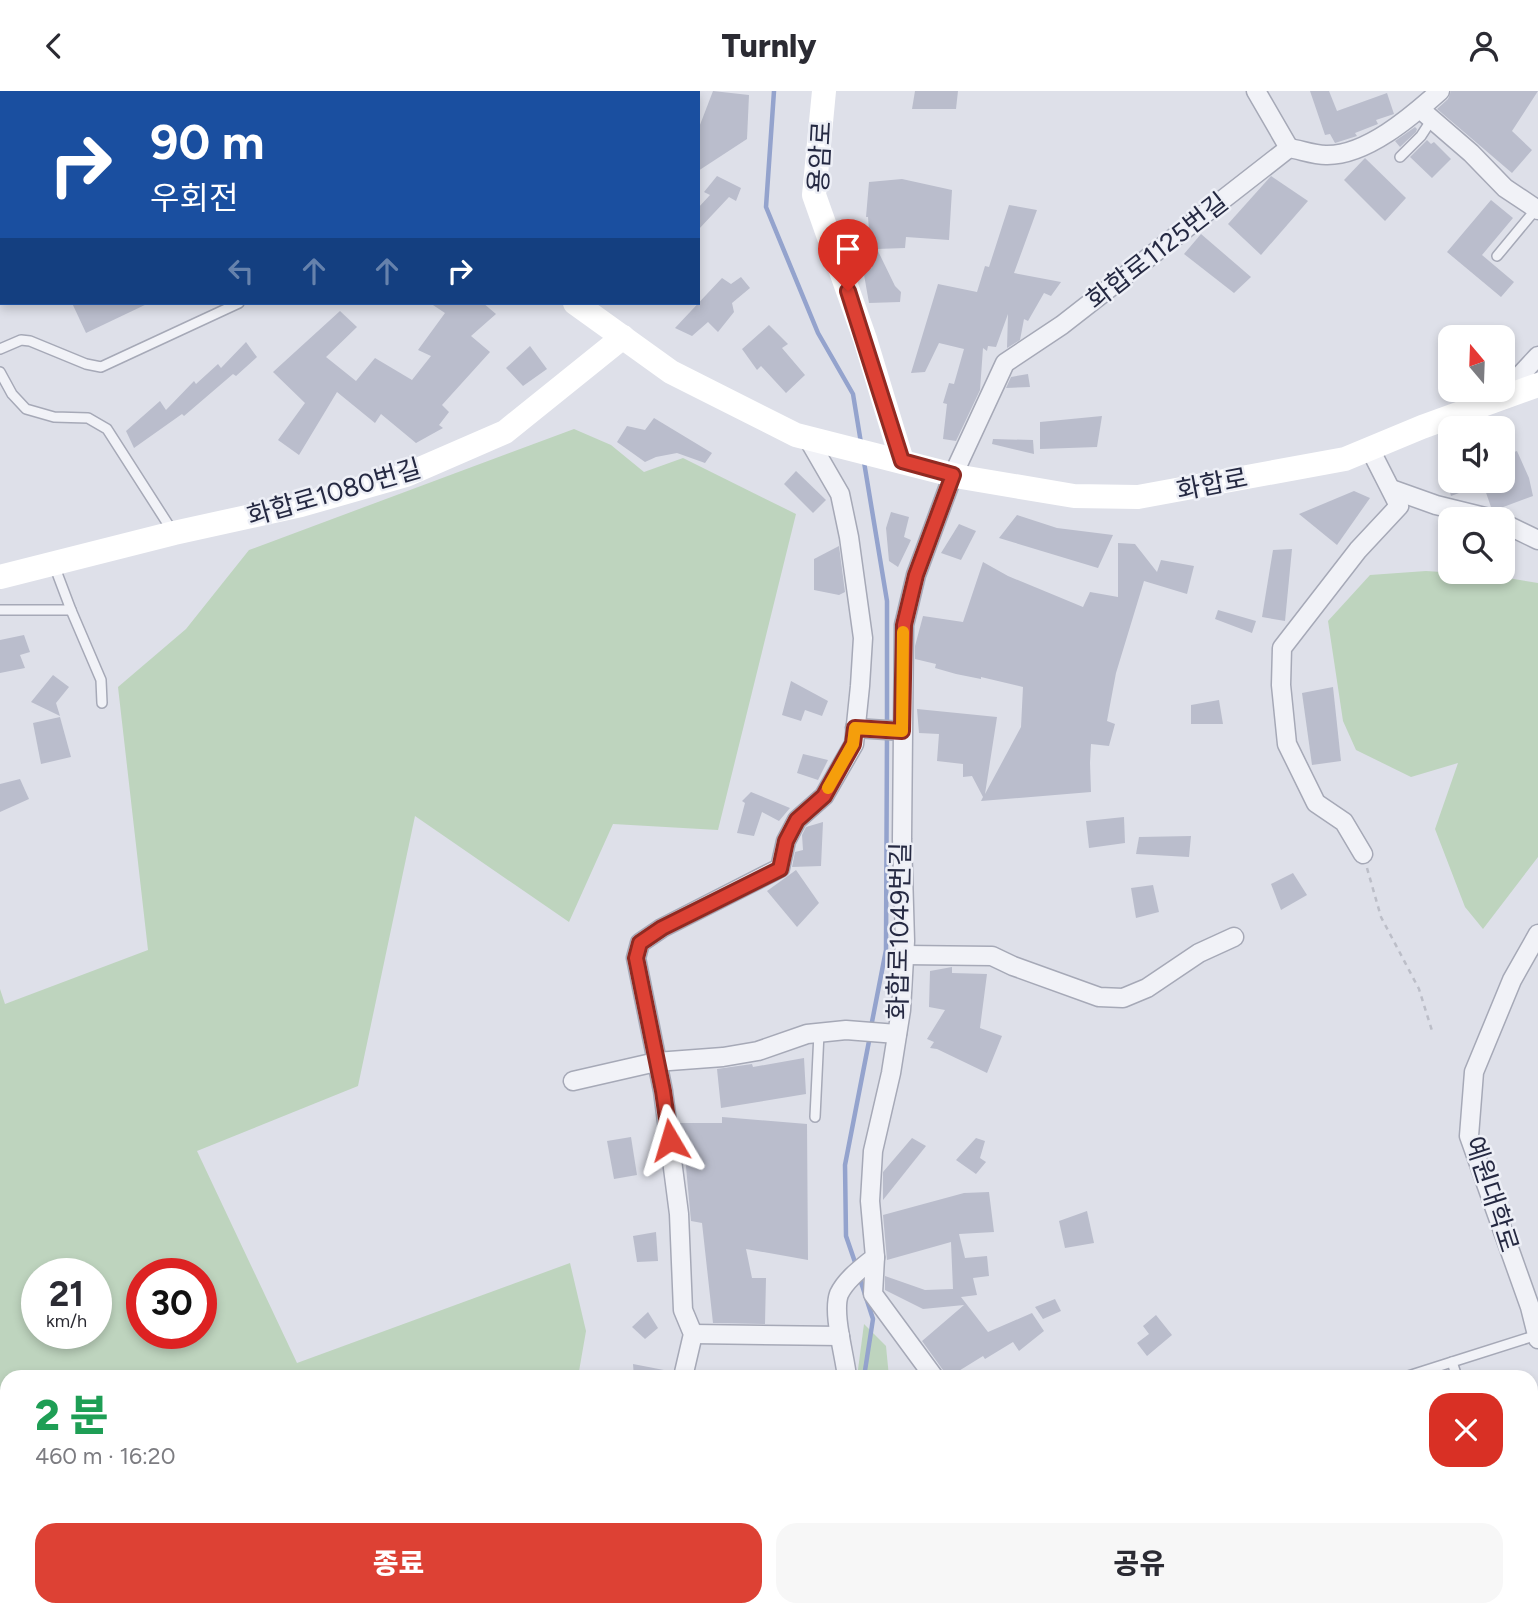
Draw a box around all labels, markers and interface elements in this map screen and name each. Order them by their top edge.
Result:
icon: back [35,27,73,65]
text: Turnly [722,27,816,65]
icon: person [1465,27,1503,65]
text: 90 m [150,112,265,171]
icon: right [35,119,126,210]
street label: 용암로 [802,120,838,194]
text: 우회전 [150,179,238,217]
street label: 화합로1125번길 [1080,186,1234,316]
pin [818,219,878,291]
icon: arrive [829,230,867,268]
icon: left [222,252,260,290]
icon: ahead [295,252,333,290]
icon: ahead [368,252,406,290]
icon: right [441,252,479,290]
north arrow [1438,325,1516,403]
map controls [1438,325,1515,584]
button: sound [1438,416,1515,493]
street label: 화합로1080번길 [243,452,425,532]
street label: 화합로 [1174,461,1250,507]
button: search [1438,507,1515,584]
street label: 화합로1049번길 [881,842,917,1020]
position arrow [633,1103,707,1177]
street label: 예원대학로 [1458,1132,1526,1256]
speed limit sign: 30 [126,1258,217,1349]
text: 21 [49,1273,84,1315]
text: km/h [46,1310,87,1332]
text: 2 분 [35,1390,108,1441]
button: close [1429,1393,1503,1467]
text: 460 m · 16:20 [35,1442,175,1470]
button: 종료 [35,1523,762,1603]
button: 공유 [776,1523,1503,1603]

